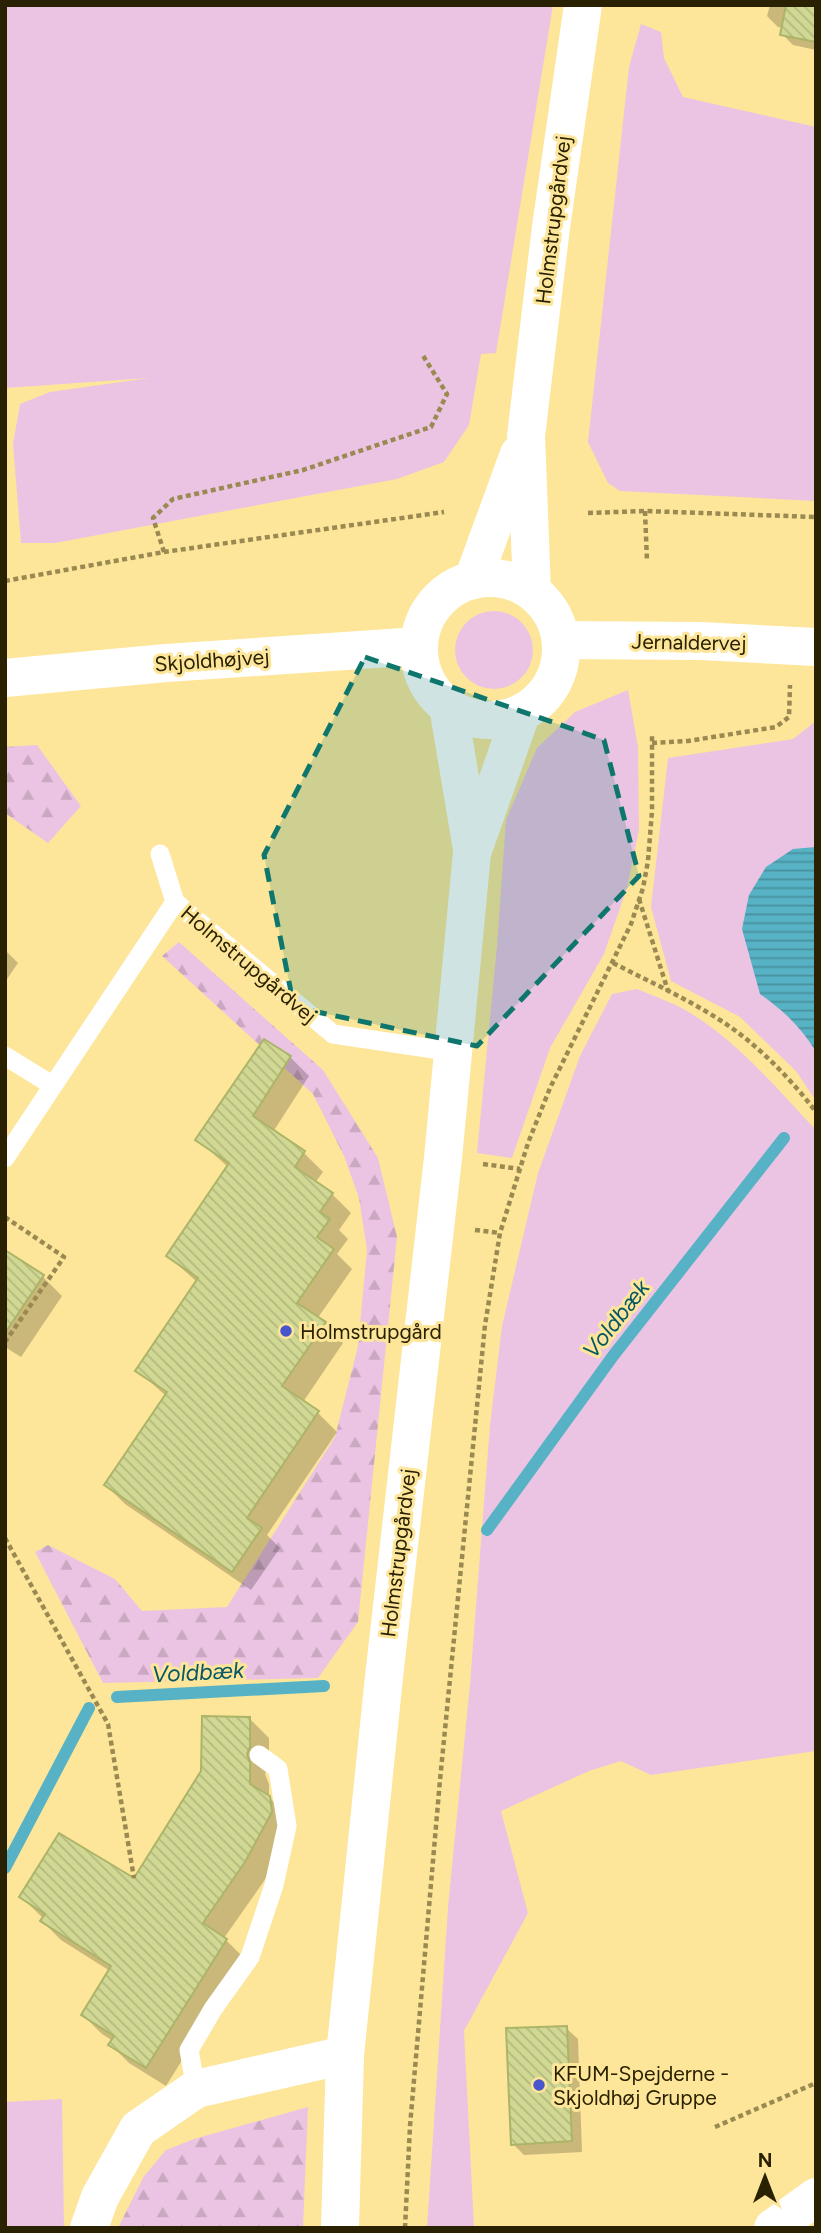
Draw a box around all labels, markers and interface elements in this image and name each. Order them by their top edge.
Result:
street label: Holmstrupgårdvej [530,134,576,306]
street label: Jernaldervej [631,628,747,656]
street label: Skjoldhøjvej [154,644,270,676]
street label: Holmstrupgårdvej [176,900,322,1028]
water label: Voldbæk [577,1274,656,1364]
place label: Holmstrupgård [300,1319,442,1344]
marker: Holmstrupgård [278,1323,294,1339]
street label: Holmstrupgårdvej [375,1467,421,1639]
water label: Voldbæk [151,1656,245,1688]
place label: KFUM-Spejderne - Skjoldhøj Gruppe [553,2061,729,2110]
marker: KFUM-Spejderne - Skjoldhøj Gruppe [531,2077,547,2093]
north arrow [730,2142,800,2212]
text: N [758,2149,772,2172]

